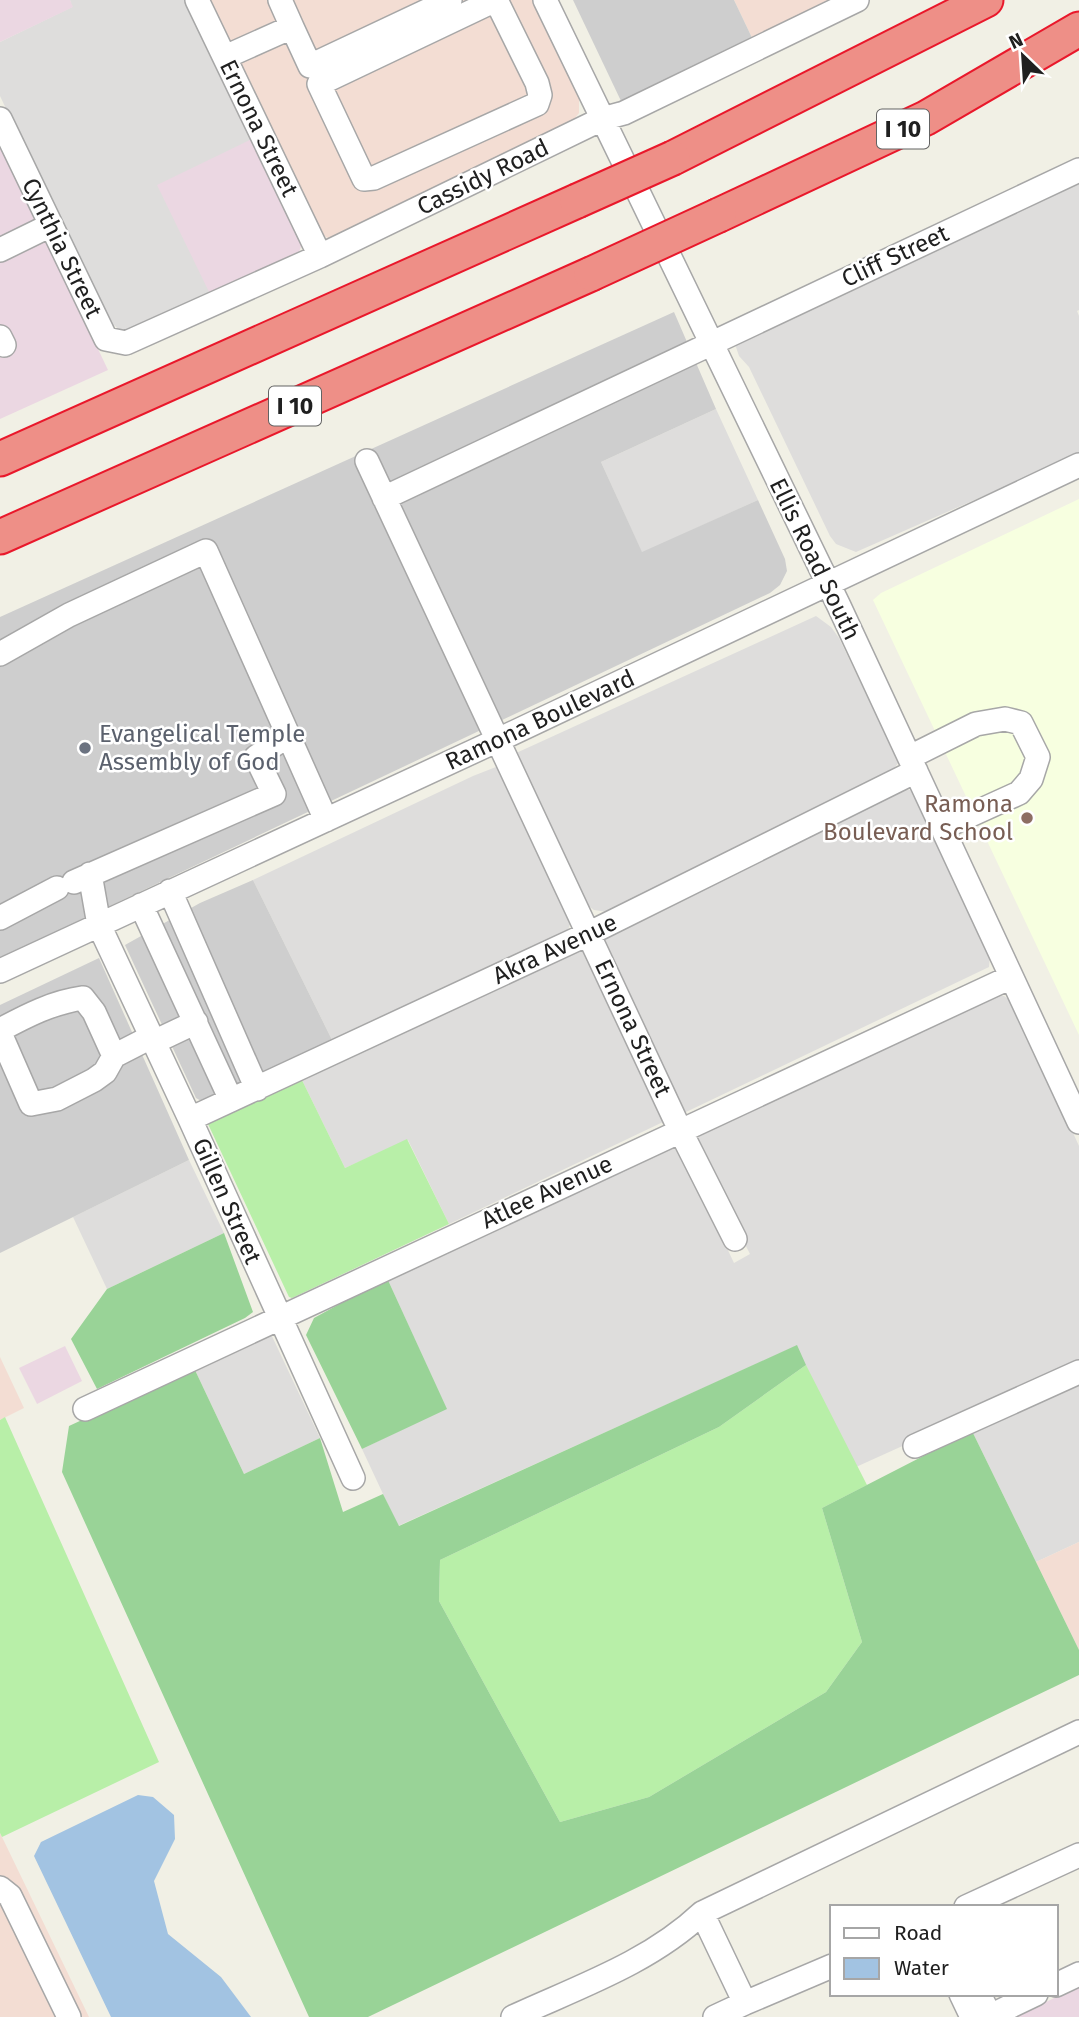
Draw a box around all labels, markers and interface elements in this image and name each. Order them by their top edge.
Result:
north arrow [988,21,1058,91]
text: N [1005,28,1027,54]
street label: Ernona Street [214,55,304,201]
road number: I 10 [877,110,929,148]
street label: Cassidy Road [413,133,553,221]
street label: Cynthia Street [16,173,108,323]
street label: Cliff Street [837,219,953,293]
road number: I 10 [269,386,321,426]
street label: Ellis Road South [764,474,866,644]
street label: Ramona Boulevard [441,664,639,776]
place label: Evangelical Temple Assembly of God [99,720,305,776]
marker: Evangelical Temple Assembly of God [77,740,93,756]
place label: Ramona Boulevard School [823,790,1013,846]
marker: Ramona Boulevard School [1019,810,1035,826]
street label: Akra Avenue [489,908,621,990]
street label: Ernona Street [589,955,677,1102]
street label: Gillen Street [187,1134,267,1268]
street label: Atlee Avenue [477,1149,617,1235]
legend [830,1905,1058,1996]
text: Road [894,1920,942,1946]
text: Water [894,1955,949,1981]

